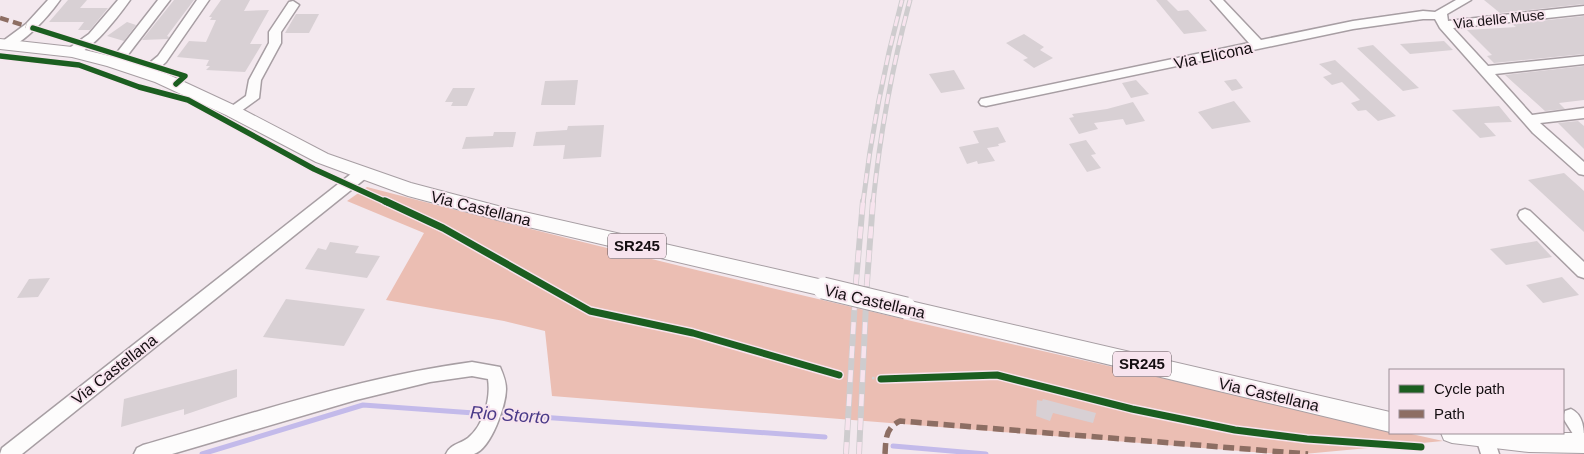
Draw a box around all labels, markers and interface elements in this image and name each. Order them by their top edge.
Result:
street label: Via delle Muse [1453,6,1546,32]
street label: Via Elicona [1172,39,1254,72]
street label: Via Castellana [429,188,533,229]
road number: SR245 [608,234,666,258]
street label: Via Castellana [823,282,927,321]
street label: Via Castellana [69,331,160,408]
road number: SR245 [1113,352,1171,376]
legend [1389,369,1564,434]
street label: Via Castellana [1217,375,1321,414]
text: Cycle path [1434,380,1505,397]
water label: Rio Storto [469,402,551,428]
text: Path [1434,405,1465,422]

